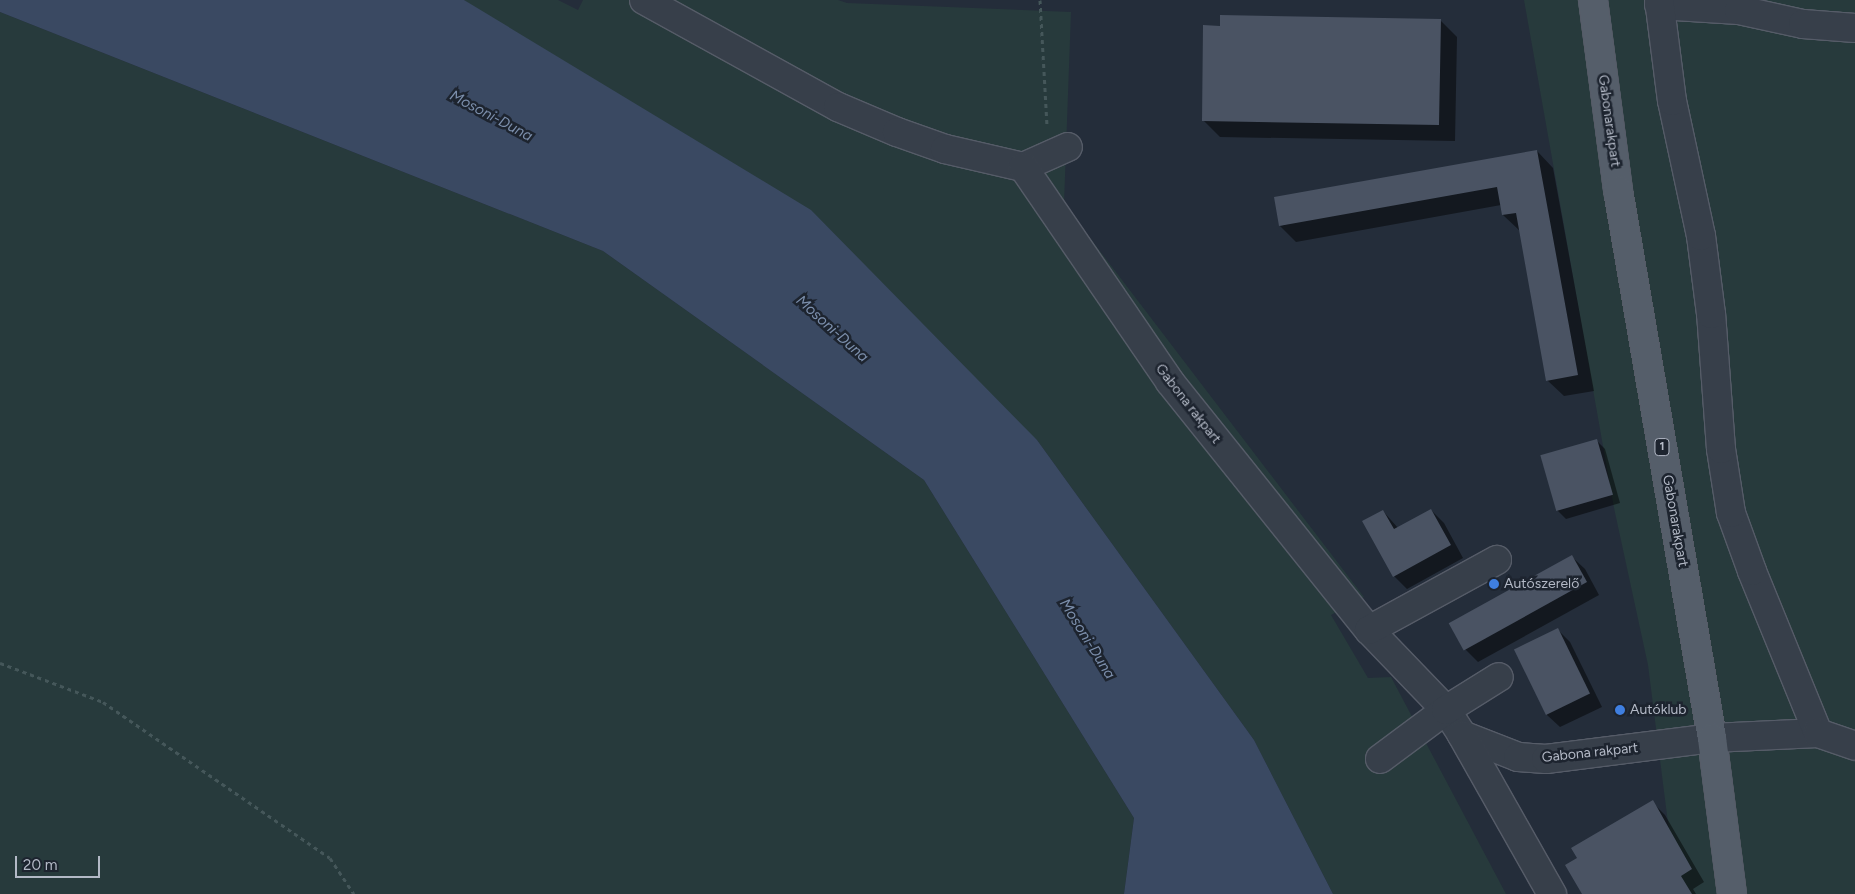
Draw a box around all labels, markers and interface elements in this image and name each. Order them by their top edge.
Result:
street label: Gabonarakpart [1594,74,1624,168]
water label: Mosoni-Duna [447,87,535,145]
water label: Mosoni-Duna [792,292,872,366]
street label: Gabona rakpart [1152,361,1224,447]
road number: 1 [1653,438,1671,457]
street label: Gabonarakpart [1659,474,1691,568]
place label: Autószerelő [1504,576,1579,592]
marker: Autószerelő [1488,578,1500,590]
water label: Mosoni-Duna [1055,596,1119,682]
place label: Autóklub [1630,702,1687,718]
marker: Autóklub [1614,704,1626,716]
street label: Gabona rakpart [1541,740,1639,766]
scale bar [18,846,102,878]
text: 20 m [23,856,57,874]

